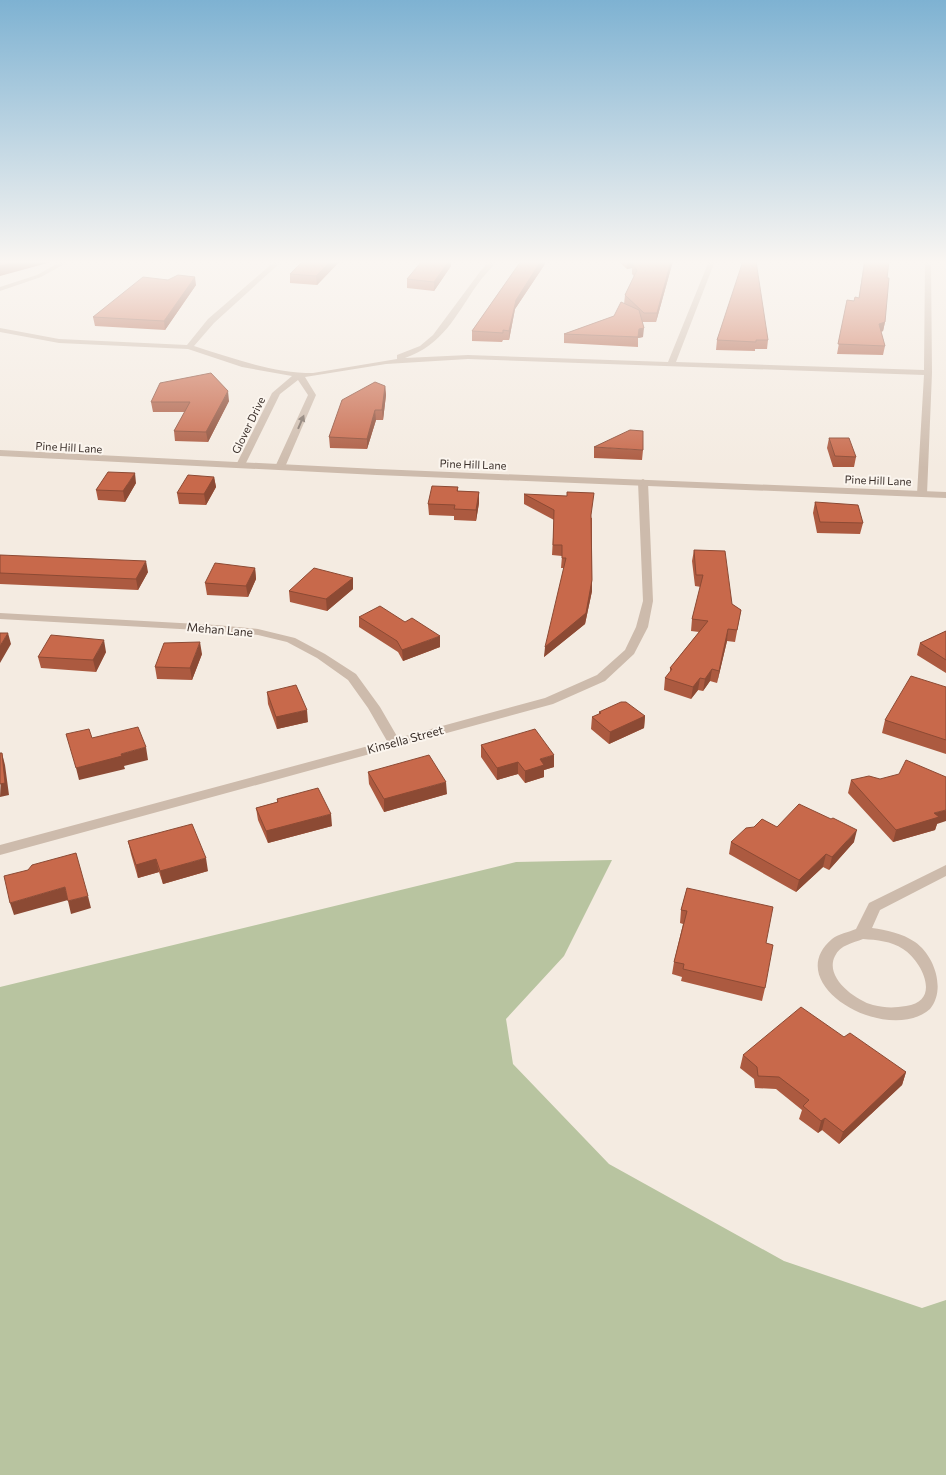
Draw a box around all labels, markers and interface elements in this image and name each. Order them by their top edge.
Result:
street label: Glover Drive [229,394,267,456]
one-way arrow [297,415,305,429]
street label: Pine Hill Lane [35,439,103,455]
street label: Pine Hill Lane [439,456,507,472]
street label: Pine Hill Lane [844,472,912,488]
street label: Mehan Lane [186,619,254,639]
street label: Kinsella Street [365,722,445,756]

